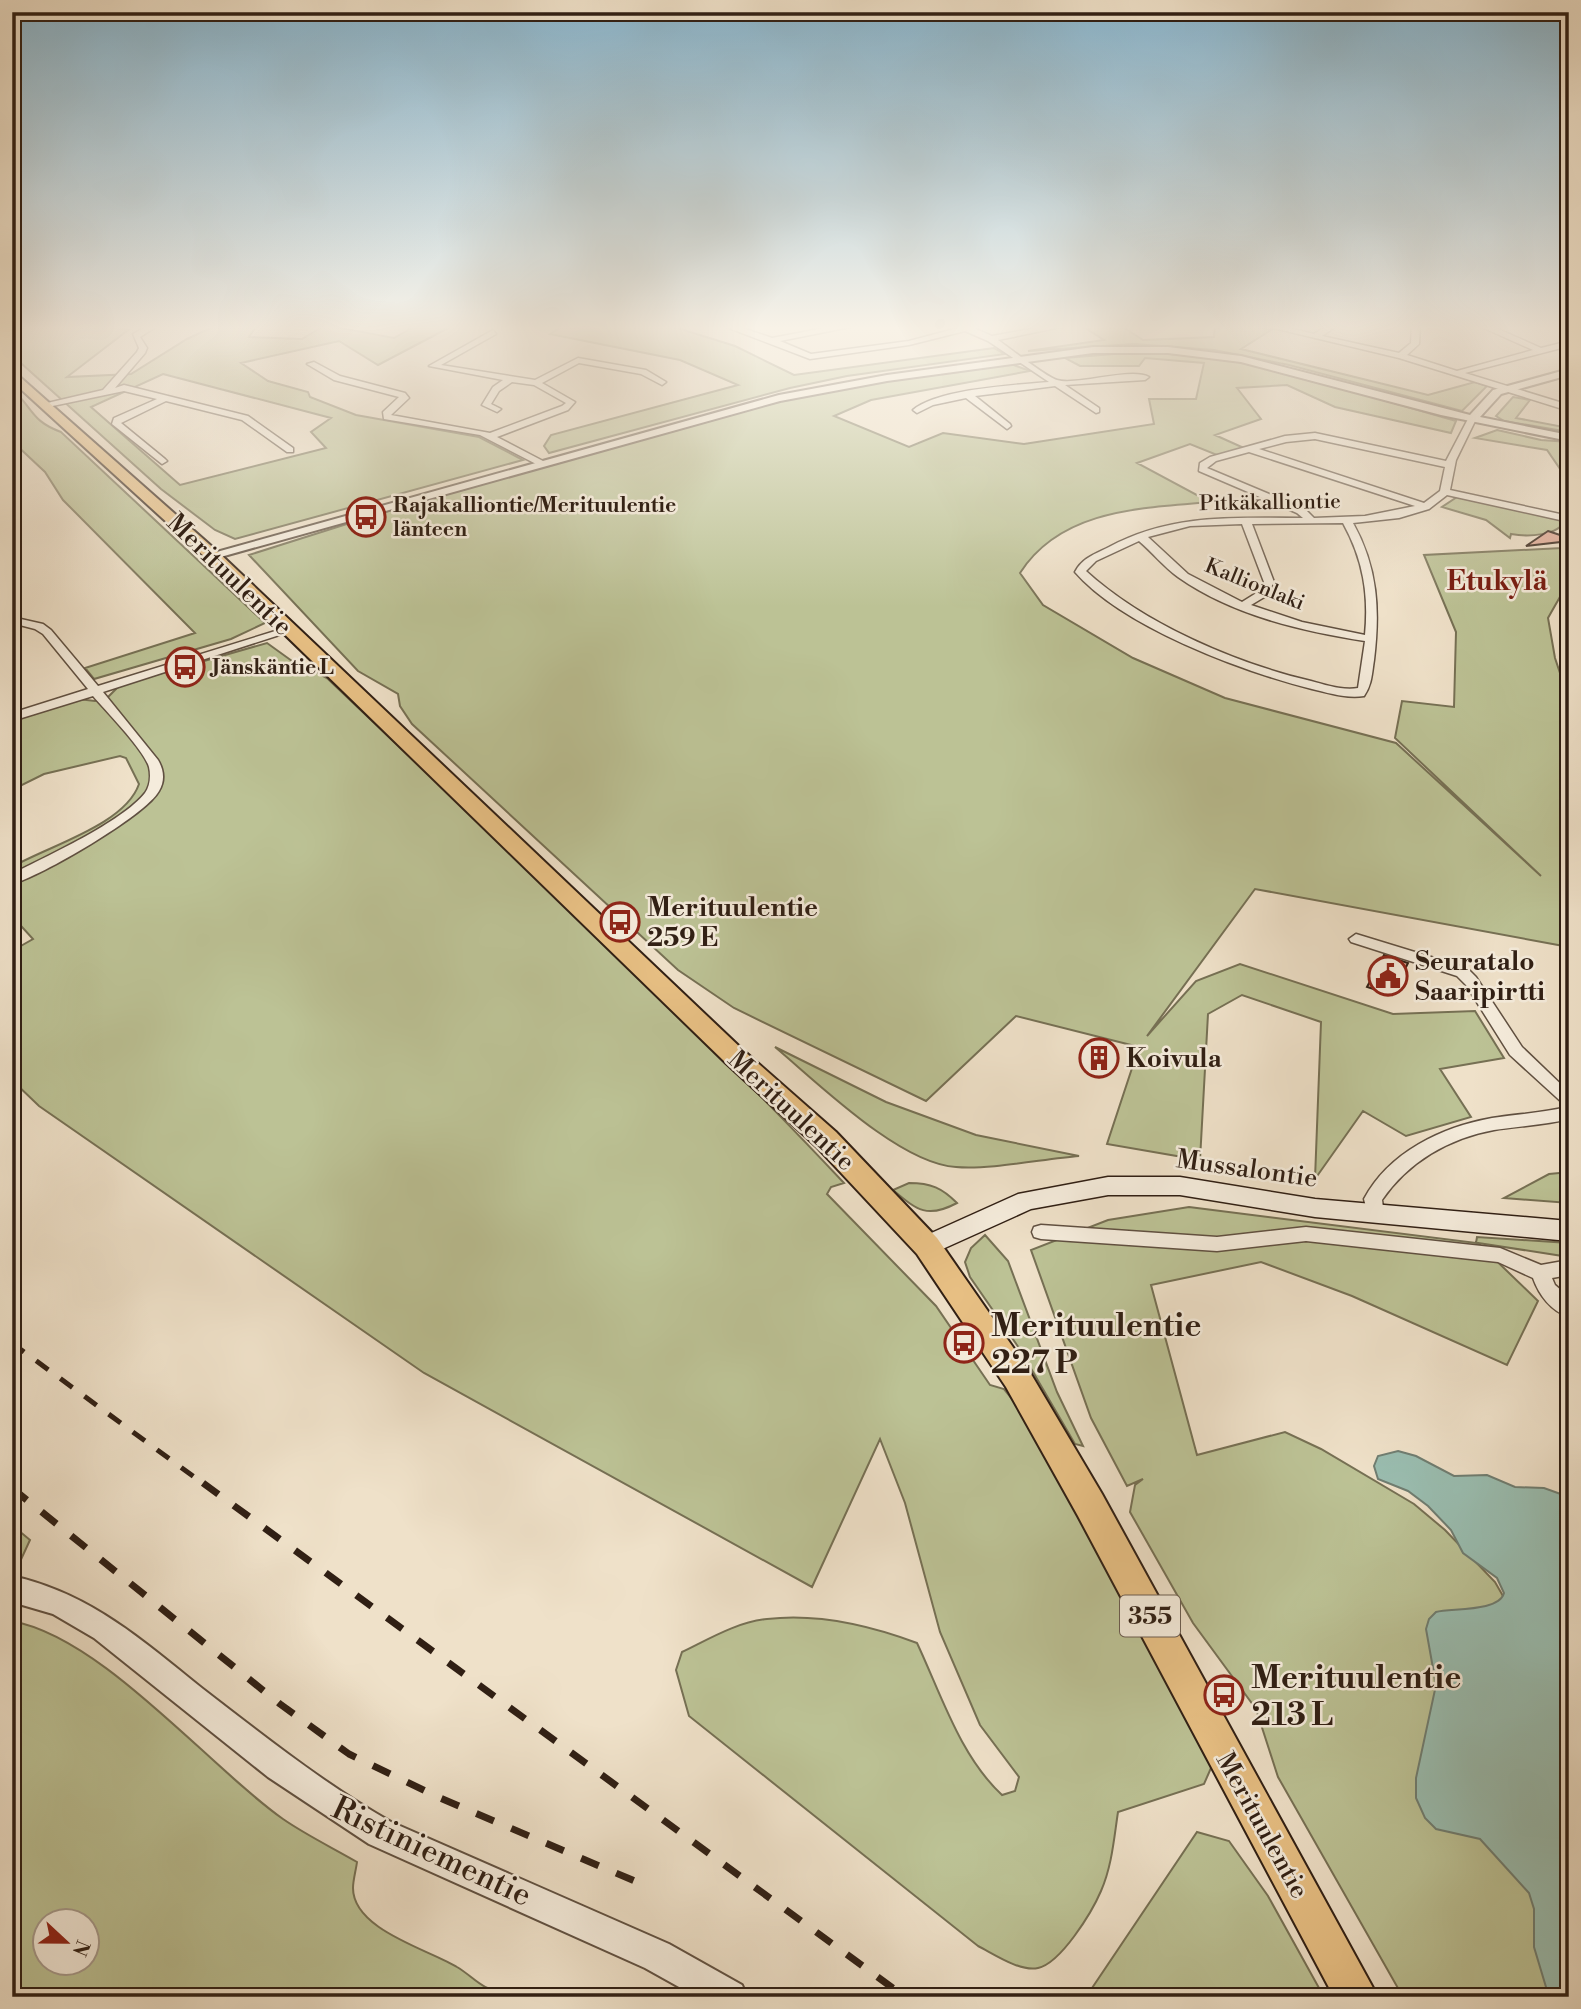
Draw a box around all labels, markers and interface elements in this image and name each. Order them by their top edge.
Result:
street label: Pitkäkalliontie [1199,489,1341,517]
place label: Rajakalliontie/Merituulentie länteen [393,493,676,543]
bus stop icon: Rajakalliontie/Merituulentie länteen [345,496,387,538]
street label: Merituulentie [160,507,299,643]
street label: Kallionlaki [1201,553,1308,617]
district label: Etukylä [1446,564,1548,599]
bus stop icon: Jänskäntie L [164,646,206,688]
place label: Jänskäntie L [209,655,334,681]
place label: Merituulentie 259 E [647,892,818,954]
bus stop icon: Merituulentie 259 E [599,901,641,943]
place label: Seuratalo Saaripirtti [1415,946,1545,1008]
public building icon: Seuratalo Saaripirtti [1367,955,1409,997]
building icon: Koivula [1078,1037,1120,1079]
place label: Koivula [1126,1043,1223,1075]
street label: Merituulentie [721,1044,862,1178]
street label: Mussalontie [1174,1143,1320,1195]
place label: Merituulentie 227 P [991,1306,1201,1383]
bus stop icon: Merituulentie 227 P [943,1322,985,1364]
road number: 355 [1120,1596,1180,1636]
place label: Merituulentie 213 L [1251,1658,1461,1735]
bus stop icon: Merituulentie 213 L [1203,1674,1245,1716]
street label: Merituulentie [1209,1747,1315,1904]
street label: Ristiniementie [325,1788,538,1916]
north arrow [32,1908,102,1978]
text: N [67,1937,95,1959]

